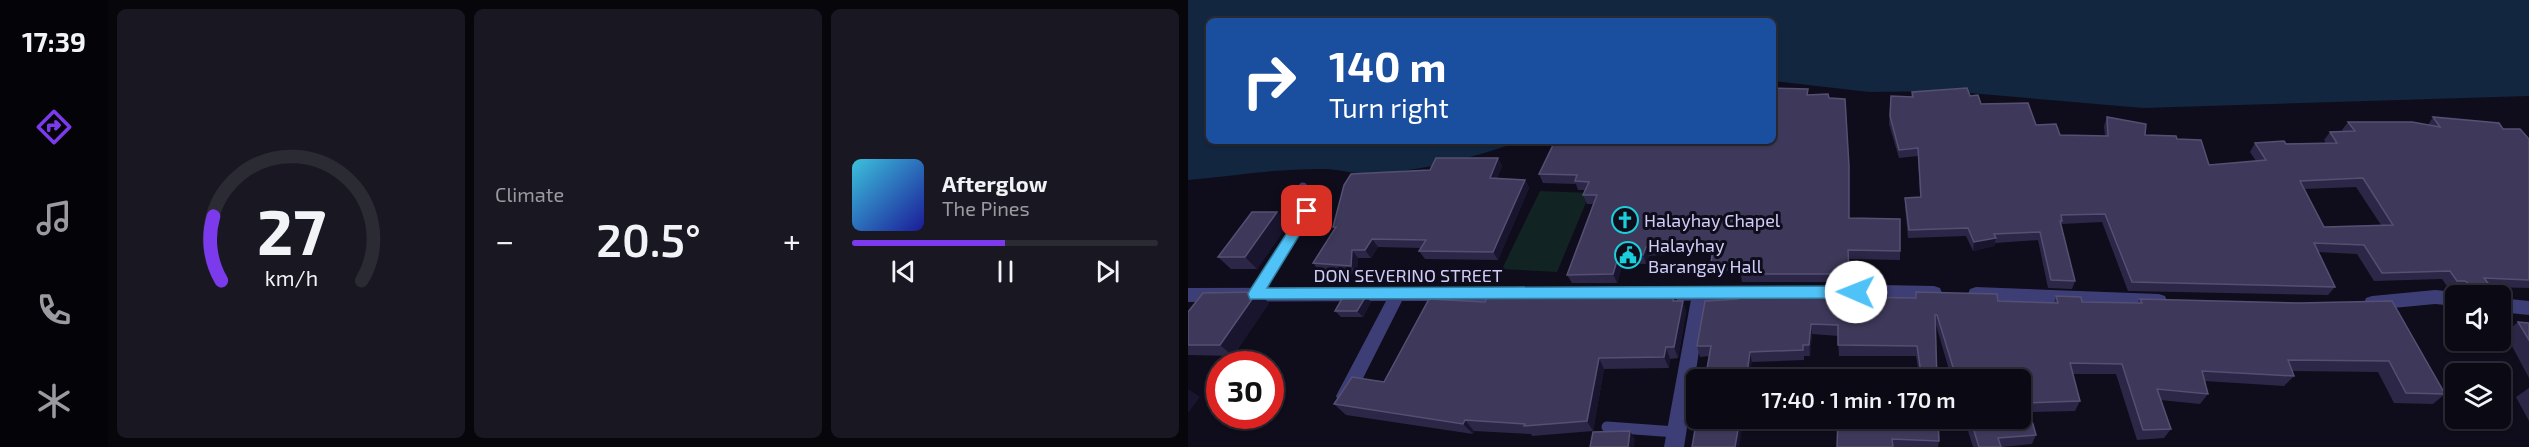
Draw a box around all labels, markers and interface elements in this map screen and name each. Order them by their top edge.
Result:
text: 17:39 [22,25,86,57]
text: 140 m [1329,40,1446,90]
icon: right [1230,42,1308,120]
text: Turn right [1329,91,1449,123]
icon: directions [33,106,75,148]
text: Afterglow [942,170,1047,196]
text: Climate [495,182,564,206]
pin [1281,185,1332,236]
text: 27 [256,193,326,268]
icon: arrive [1290,194,1323,227]
text: The Pines [942,196,1030,220]
icon: music [33,197,75,239]
church icon: Halayhay Chapel [1610,205,1640,235]
place label: Halayhay Chapel [1644,209,1781,231]
text: 20.5° [596,212,701,266]
text: − [495,220,514,260]
text: + [783,220,801,260]
place label: Halayhay Barangay Hall [1648,234,1763,277]
public building icon: Halayhay Barangay Hall [1613,240,1643,270]
icon: previous [887,255,920,288]
icon: pause [989,255,1022,288]
icon: next [1091,255,1124,288]
position arrow [1824,260,1888,324]
street label: DON SEVERINO STREET [1314,264,1503,286]
text: km/h [264,265,318,290]
map controls [2445,285,2511,429]
button: sound [2445,285,2511,351]
icon: phone [33,289,75,331]
speed limit sign: 30 [1206,351,1284,429]
button: layers [2445,363,2511,429]
icon: climate [33,380,75,422]
text: 17:40 · 1 min · 170 m [1761,386,1956,412]

